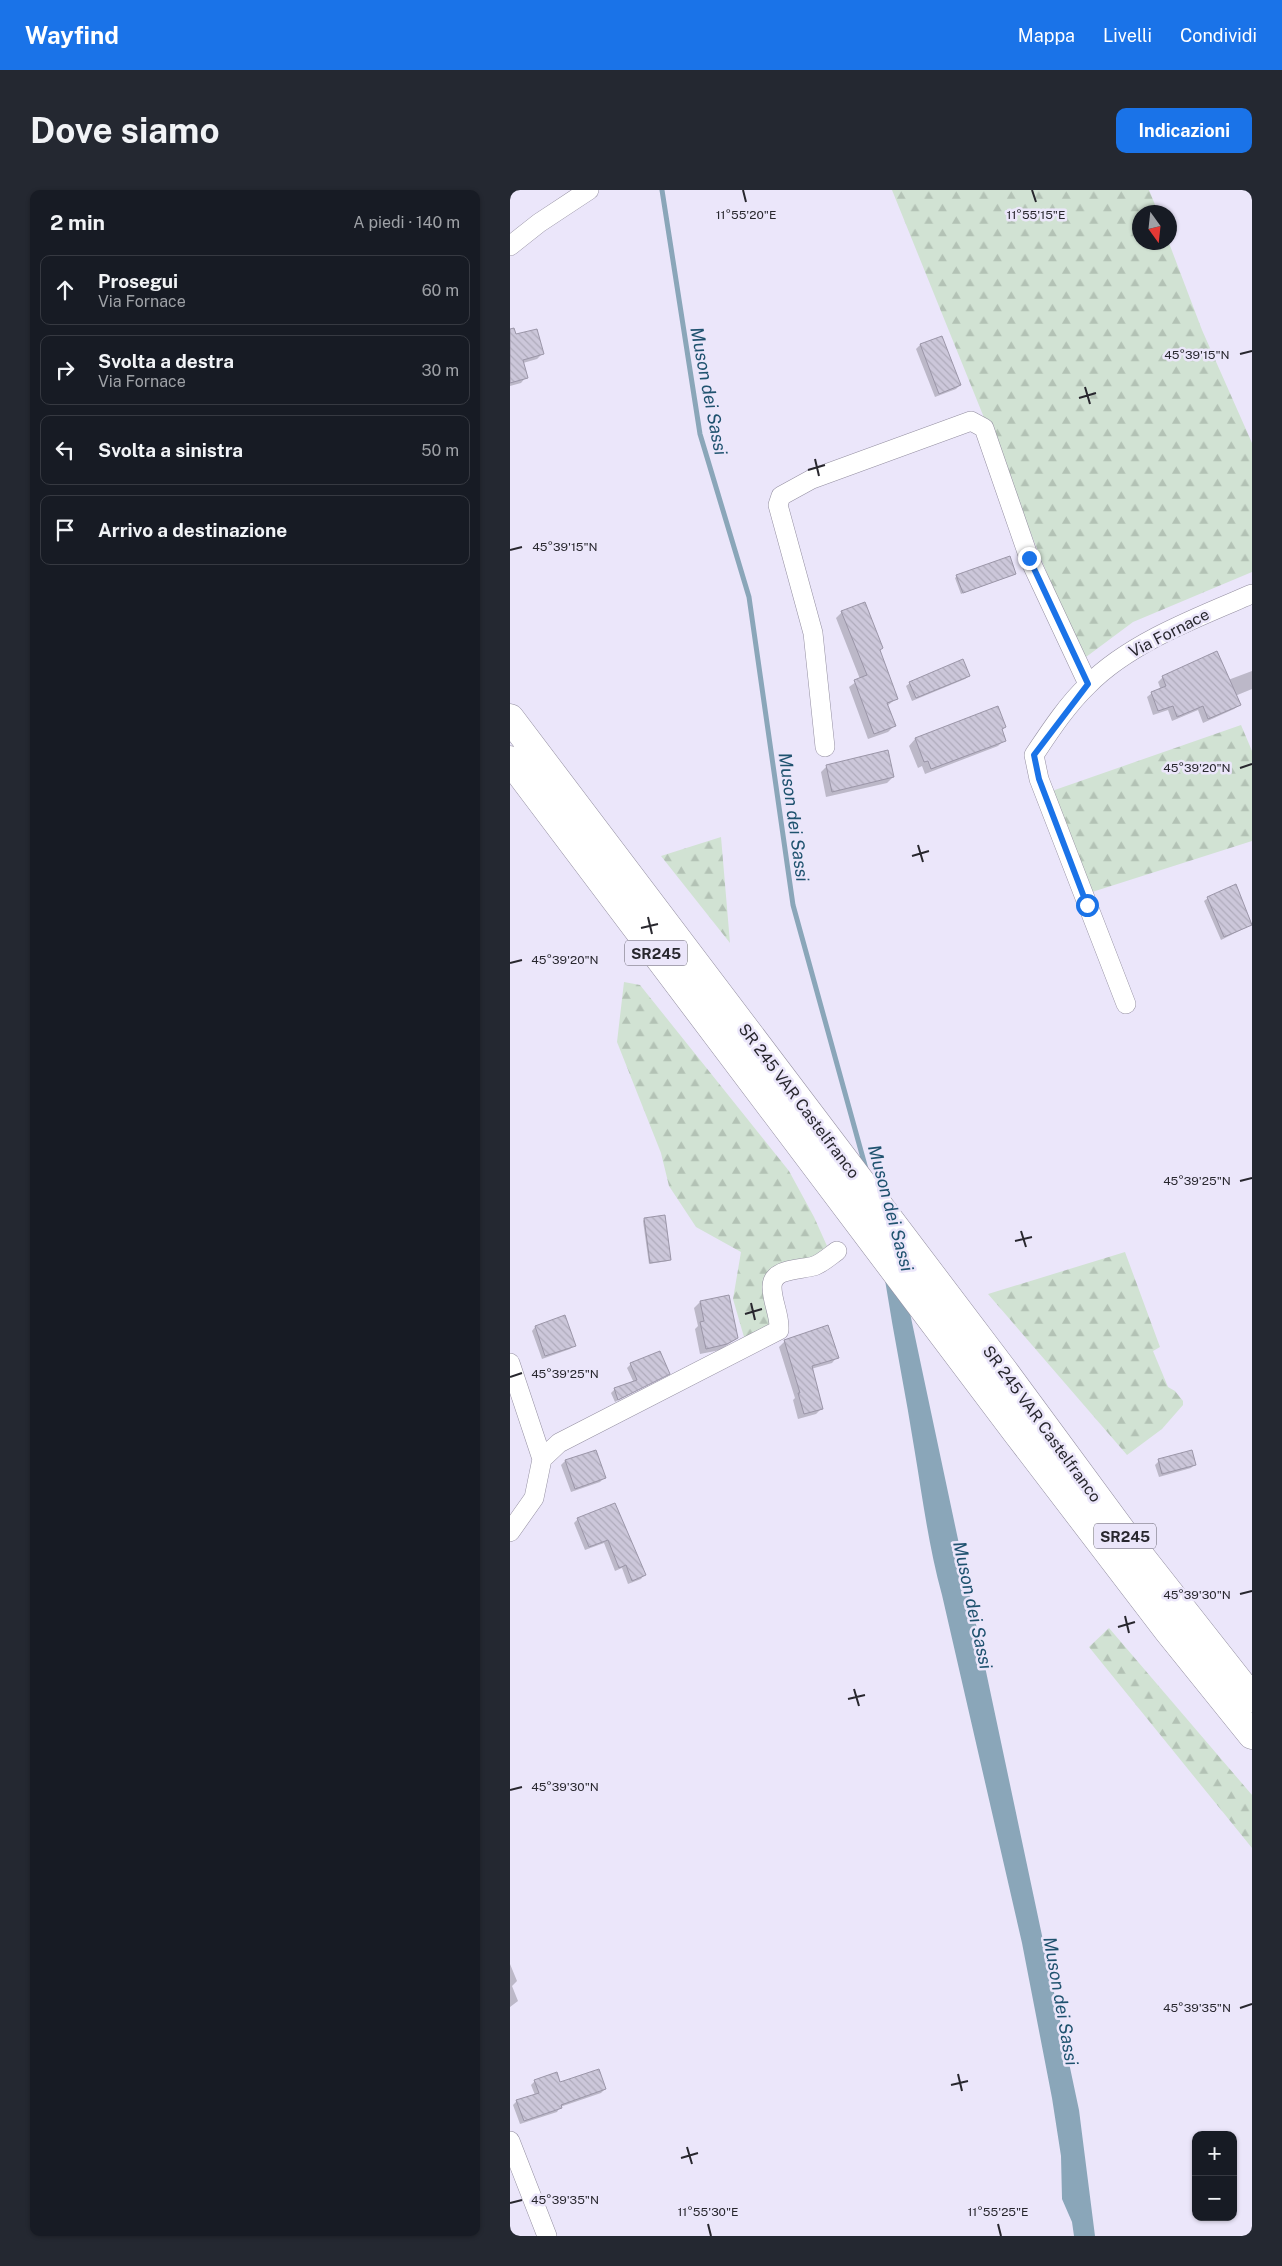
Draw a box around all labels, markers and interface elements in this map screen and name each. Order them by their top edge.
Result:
text: Wayfind [25,21,119,49]
text: Mappa [1018,25,1075,46]
text: Livelli [1103,25,1152,46]
text: Condividi [1180,25,1257,46]
button: Indicazioni [1116,108,1252,153]
text: Dove siamo [30,110,220,151]
north arrow [1132,205,1177,250]
text: 11°55'20"E [716,208,776,222]
text: 11°55'15"E [1007,208,1065,222]
text: 2 min [50,210,105,235]
text: A piedi · 140 m [353,213,460,232]
text: Prosegui [98,270,178,292]
icon: ahead [51,276,79,304]
text: 60 m [422,281,459,300]
text: Via Fornace [98,292,186,311]
water label: Muson dei Sassi [686,325,732,457]
text: 45°39'15"N [1164,348,1230,362]
text: Svolta a destra [98,350,234,372]
icon: right [51,356,79,384]
text: 30 m [422,361,459,380]
text: Via Fornace [98,372,186,391]
icon: left [51,436,79,464]
text: Svolta a sinistra [98,439,243,461]
text: 50 m [421,441,459,460]
icon: arrive [51,516,79,544]
text: Arrivo a destinazione [98,519,287,541]
text: 45°39'15"N [532,540,598,554]
route end [1018,547,1041,570]
street label: Via Fornace [1126,605,1212,661]
water label: Muson dei Sassi [775,751,814,883]
text: 45°39'20"N [1163,761,1231,775]
route start [1076,894,1099,917]
road number: SR245 [625,940,687,966]
text: 45°39'20"N [531,953,599,967]
street label: SR 245 VAR Castelfranco [735,1020,863,1182]
water label: Muson dei Sassi [864,1142,918,1274]
text: 45°39'25"N [1163,1174,1231,1188]
street label: SR 245 VAR Castelfranco [979,1342,1105,1506]
text: 45°39'25"N [531,1367,599,1381]
road number: SR245 [1094,1524,1156,1548]
water label: Muson dei Sassi [949,1539,997,1671]
text: 45°39'30"N [1163,1588,1231,1602]
text: 45°39'30"N [531,1780,599,1794]
water label: Muson dei Sassi [1039,1935,1083,2067]
text: 45°39'35"N [1163,2001,1231,2015]
map controls [1192,2131,1237,2221]
button: + [1192,2131,1237,2176]
button: − [1192,2176,1237,2221]
text: 45°39'35"N [531,2193,599,2207]
text: 11°55'30"E [677,2205,739,2219]
text: 11°55'25"E [967,2205,1029,2219]

